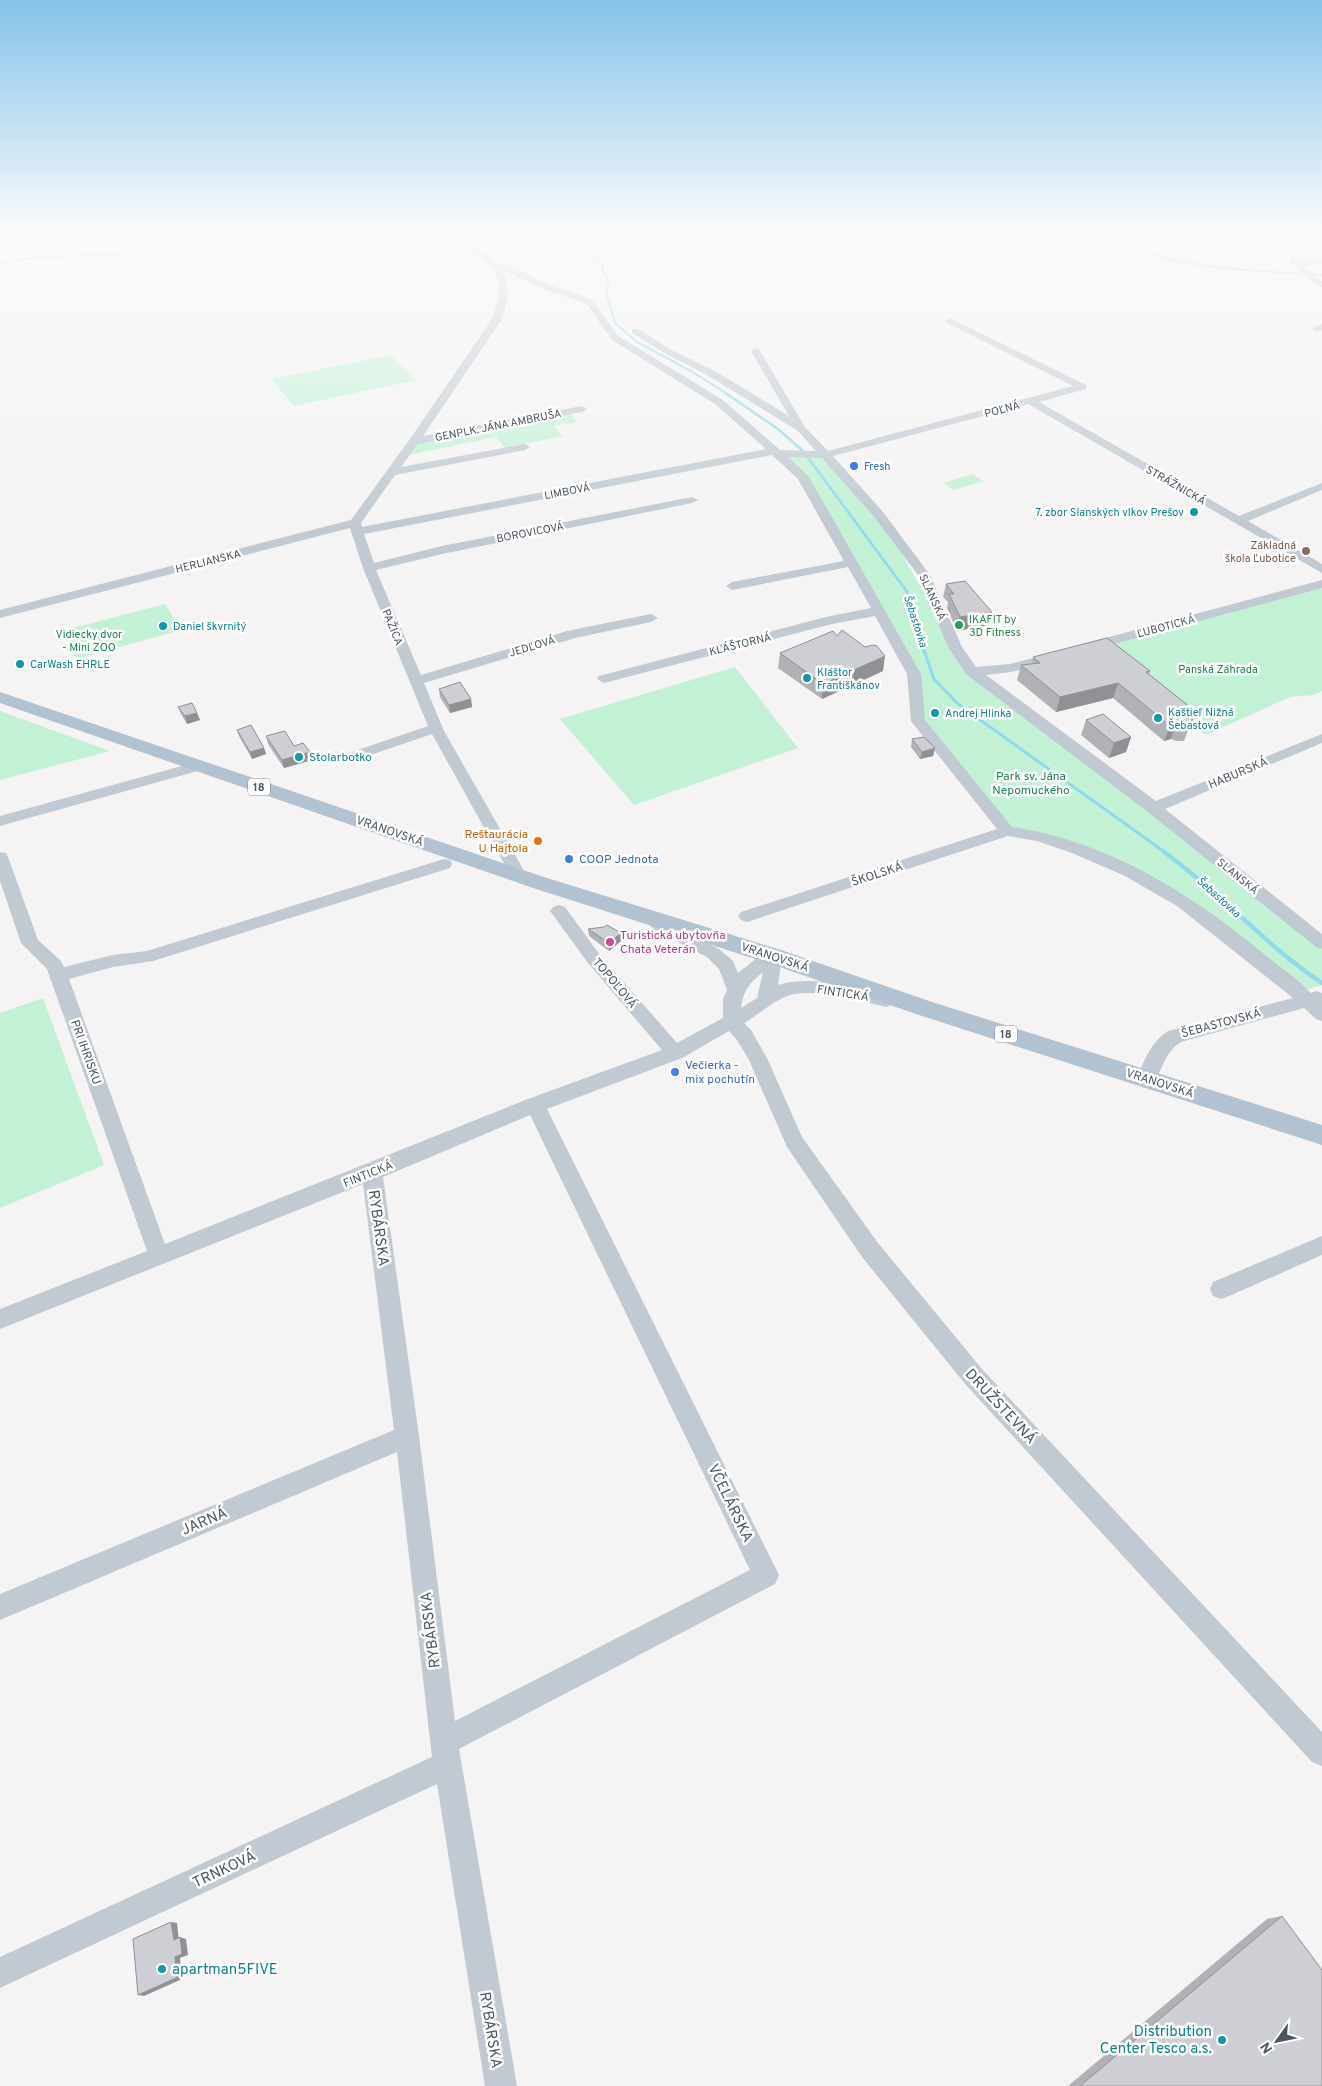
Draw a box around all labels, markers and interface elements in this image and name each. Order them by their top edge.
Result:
street label: POĽNÁ [983,398,1022,421]
street label: GENPLK. JÁNA AMBRUŠA [434,406,563,445]
marker: Fresh [848,460,860,472]
place label: Fresh [864,460,891,474]
street label: STRÁŽNICKÁ [1143,462,1208,509]
street label: LIMBOVÁ [543,480,591,503]
place label: 7. zbor Slanských vlkov Prešov [1035,506,1184,520]
marker: 7. zbor Slanských vlkov Prešov [1188,506,1200,518]
street label: BOROVICOVÁ [495,519,565,546]
place label: Základná škola Ľubotice [1225,539,1296,566]
marker: Základná škola Ľubotice [1300,545,1312,557]
street label: HERLIANSKA [174,547,242,577]
street label: SLANSKÁ [915,572,950,623]
water label: Šebastovka [900,593,931,649]
street label: PAŽICA [378,607,407,648]
street label: ĽUBOTICKÁ [1135,612,1197,641]
place label: IKAFIT by 3D Fitness [969,613,1021,640]
marker: IKAFIT by 3D Fitness [953,619,965,631]
marker: Daniel škvrnitý [157,620,169,632]
place label: Daniel škvrnitý [173,620,247,634]
park label: Vidiecky dvor - Mini ZOO [56,628,123,655]
street label: KLÁŠTORNÁ [708,630,773,659]
street label: JEDĽOVÁ [507,632,557,661]
marker: CarWash EHRLE [14,658,26,670]
place label: CarWash EHRLE [30,658,110,672]
park label: Panská Záhrada [1178,663,1258,677]
place label: Kláštor Františkánov [817,666,880,693]
marker: Kláštor Františkánov [801,672,813,684]
place label: Kaštieľ Nižná Šebastová [1168,706,1234,733]
marker: Andrej Hlinka [929,707,941,719]
place label: Andrej Hlinka [945,707,1011,721]
marker: Kaštieľ Nižná Šebastová [1152,712,1164,724]
place label: Stolarbotko [309,750,372,766]
marker: Stolarbotko [293,751,305,763]
street label: HABURSKÁ [1206,754,1271,794]
park label: Park sv. Jána Nepomuckého [992,769,1070,799]
road number: 18 [248,779,270,796]
street label: VRANOVSKÁ [354,813,426,851]
place label: Reštaurácia U Hajtola [465,827,528,857]
marker: Reštaurácia U Hajtola [532,835,544,847]
place label: COOP Jednota [579,852,659,868]
marker: COOP Jednota [563,853,575,865]
street label: SLANSKÁ [1214,855,1262,898]
street label: ŠKOLSKÁ [850,859,905,891]
water label: Šebastovka [1194,874,1244,921]
place label: Turistická ubytovňa Chata Veterán [620,928,726,958]
marker: Turistická ubytovňa Chata Veterán [604,936,616,948]
street label: VRANOVSKÁ [739,939,811,976]
street label: TOPOĽOVÁ [588,955,640,1012]
street label: FINTICKÁ [816,982,870,1006]
street label: ŠEBASTOVSKÁ [1180,1006,1263,1042]
street label: PRI IHRISKU [66,1018,104,1087]
road number: 18 [995,1026,1017,1042]
place label: Večierka - mix pochutín [685,1058,755,1088]
street label: VRANOVSKÁ [1124,1065,1196,1102]
marker: Večierka - mix pochutín [669,1066,681,1078]
street label: FINTICKÁ [341,1158,396,1192]
street label: RYBÁRSKA [363,1189,393,1268]
street label: DRUŽSTEVNÁ [960,1365,1040,1449]
street label: VČELÁRSKA [703,1461,759,1546]
street label: JARNÁ [178,1503,230,1541]
street label: RYBÁRSKA [416,1590,446,1669]
street label: TRNKOVÁ [190,1847,259,1893]
place label: apartman5FIVE [172,1961,278,1980]
marker: apartman5FIVE [156,1963,168,1975]
street label: RYBÁRSKA [474,1991,506,2070]
north arrow [1252,2016,1302,2066]
place label: Distribution Center Tesco a.s. [1100,2023,1212,2059]
marker: Distribution Center Tesco a.s. [1216,2034,1228,2046]
text: N [1257,2038,1277,2056]

